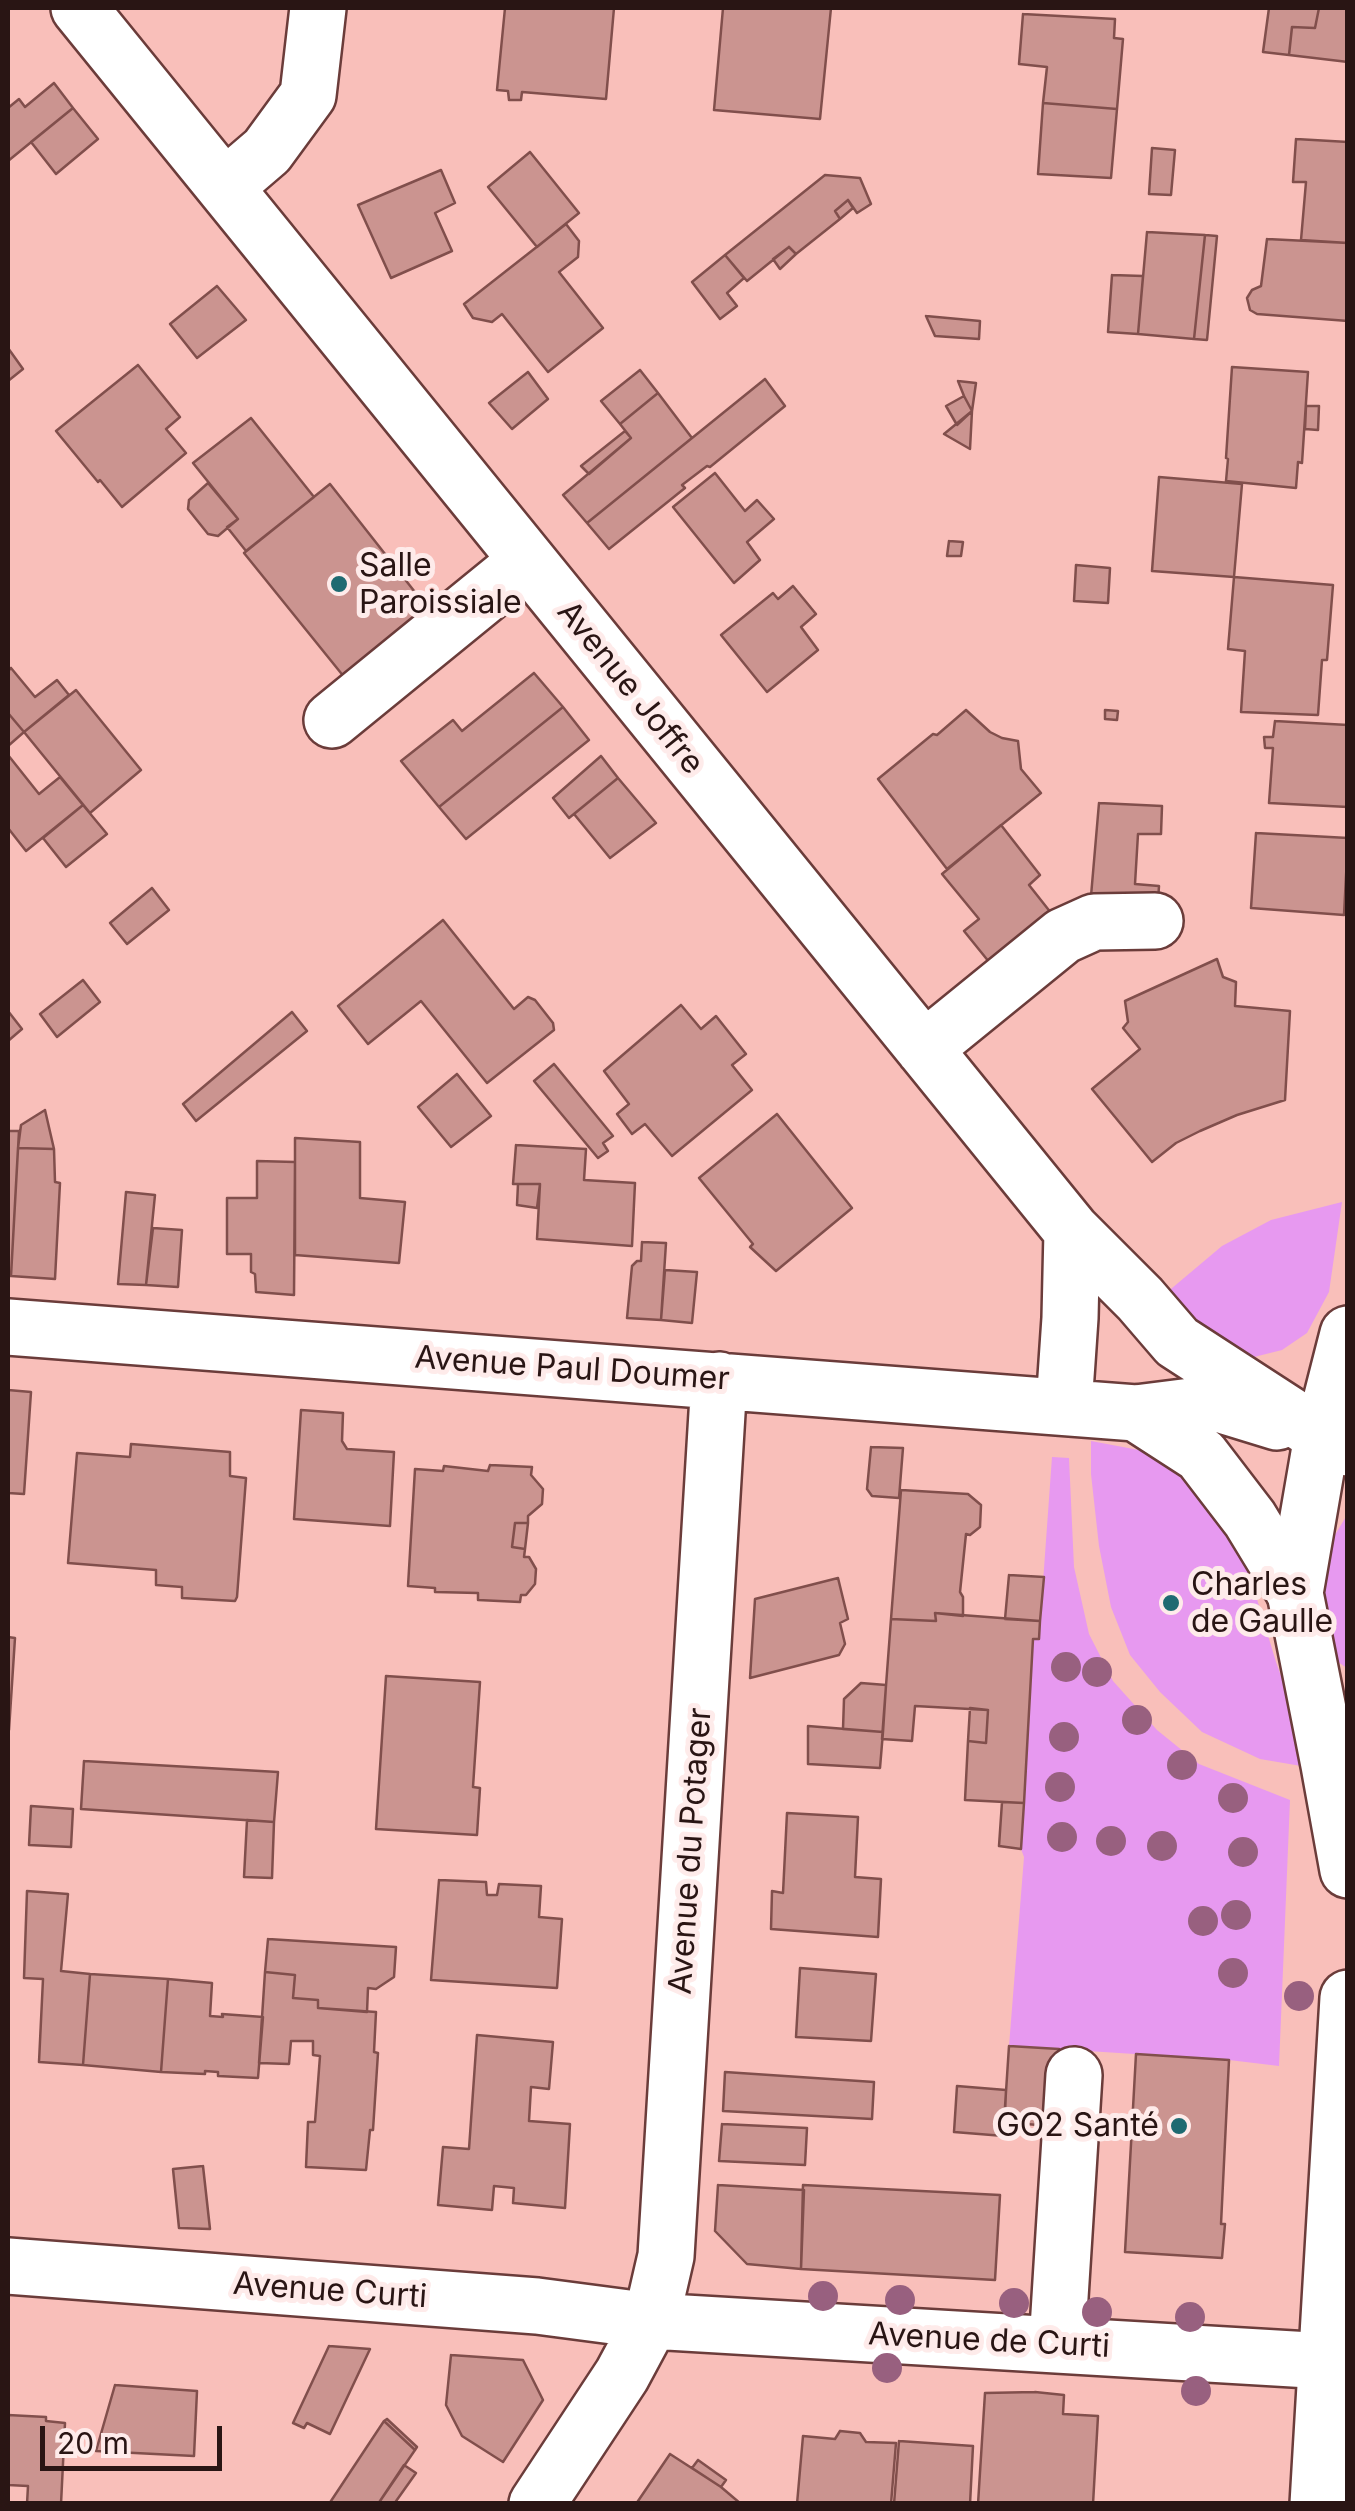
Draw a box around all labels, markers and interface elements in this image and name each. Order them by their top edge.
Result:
place label: Salle Paroissiale [359,547,522,622]
marker: Salle Paroissiale [328,573,350,595]
street label: Avenue Joffre [549,594,711,782]
street label: Avenue Paul Doumer [413,1339,731,1399]
place label: Charles de Gaulle [1191,1566,1333,1641]
marker: Charles de Gaulle [1160,1592,1182,1614]
street label: Avenue du Potager [662,1706,720,1996]
place label: GO2 Santé [996,2107,1159,2145]
marker: GO2 Santé [1168,2115,1190,2137]
street label: Avenue Curti [232,2265,428,2317]
street label: Avenue de Curti [867,2316,1111,2366]
scale bar [45,2406,228,2468]
text: 20 m [57,2425,129,2461]

